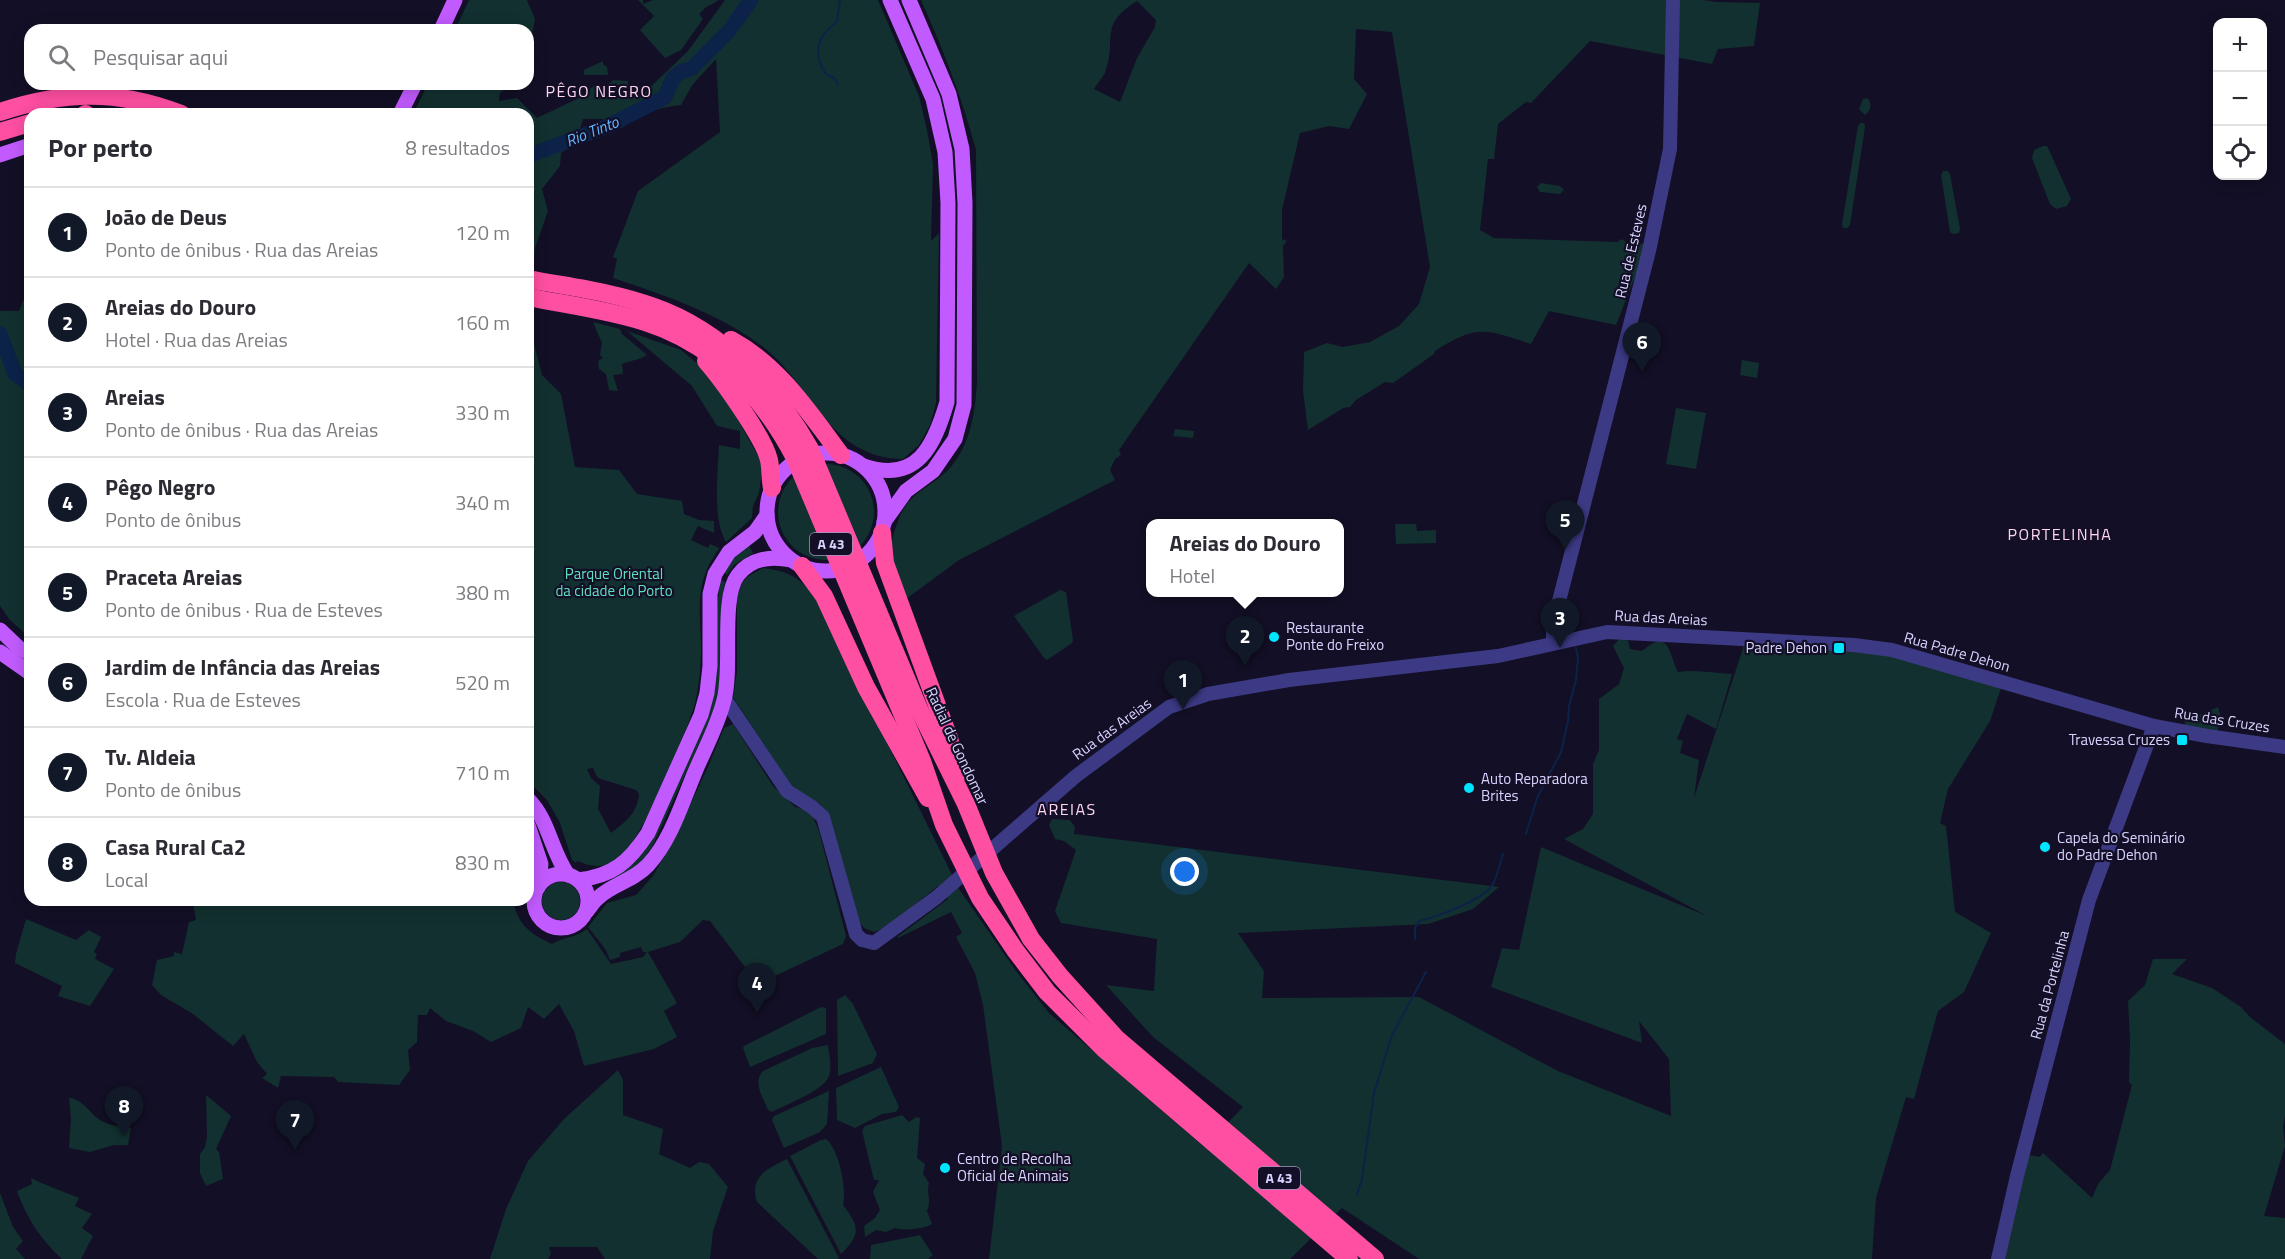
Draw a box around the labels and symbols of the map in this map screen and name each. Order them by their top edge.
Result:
district label: PÊGO NEGRO [546,79,652,103]
water label: Rio Tinto [562,109,623,153]
street label: Rua de Esteves [1608,201,1653,300]
pin: 6 [1622,322,1662,372]
pin: 5 [1546,500,1584,550]
district label: PORTELINHA [2008,522,2112,546]
road number: A 43 [810,533,852,555]
park label: Parque Oriental da cidade do Porto [555,562,673,602]
pin: 3 [1540,598,1580,648]
street label: Rua das Areias [1614,604,1708,631]
pin: 2 [1226,616,1264,666]
place label: Restaurante Ponte do Freixo [1286,616,1384,656]
street label: Rua Padre Dehon [1901,625,2013,678]
marker: Restaurante Ponte do Freixo [1267,630,1281,644]
place label: Padre Dehon [1746,636,1827,659]
marker: Padre Dehon [1832,641,1846,655]
pin: 1 [1164,660,1202,710]
street label: Radial de Gondomar [920,683,995,808]
street label: Rua das Areias [1067,692,1156,765]
street label: Rua das Cruzes [2173,701,2271,738]
place label: Travessa Cruzes [2069,728,2170,751]
marker: Travessa Cruzes [2175,733,2189,747]
place label: Auto Reparadora Brites [1481,767,1588,807]
marker: Auto Reparadora Brites [1462,781,1476,795]
district label: AREIAS [1037,797,1097,821]
place label: Capela do Seminário do Padre Dehon [2057,826,2185,866]
marker: Capela do Seminário do Padre Dehon [2038,840,2052,854]
your location [1170,857,1199,886]
street label: Rua da Portelinha [2024,927,2075,1042]
pin: 4 [738,964,777,1013]
pin: 8 [104,1086,144,1136]
pin: 7 [276,1100,314,1150]
place label: Centro de Recolha Oficial de Animais [957,1147,1072,1187]
marker: Centro de Recolha Oficial de Animais [938,1161,952,1175]
road number: A 43 [1258,1167,1300,1189]

